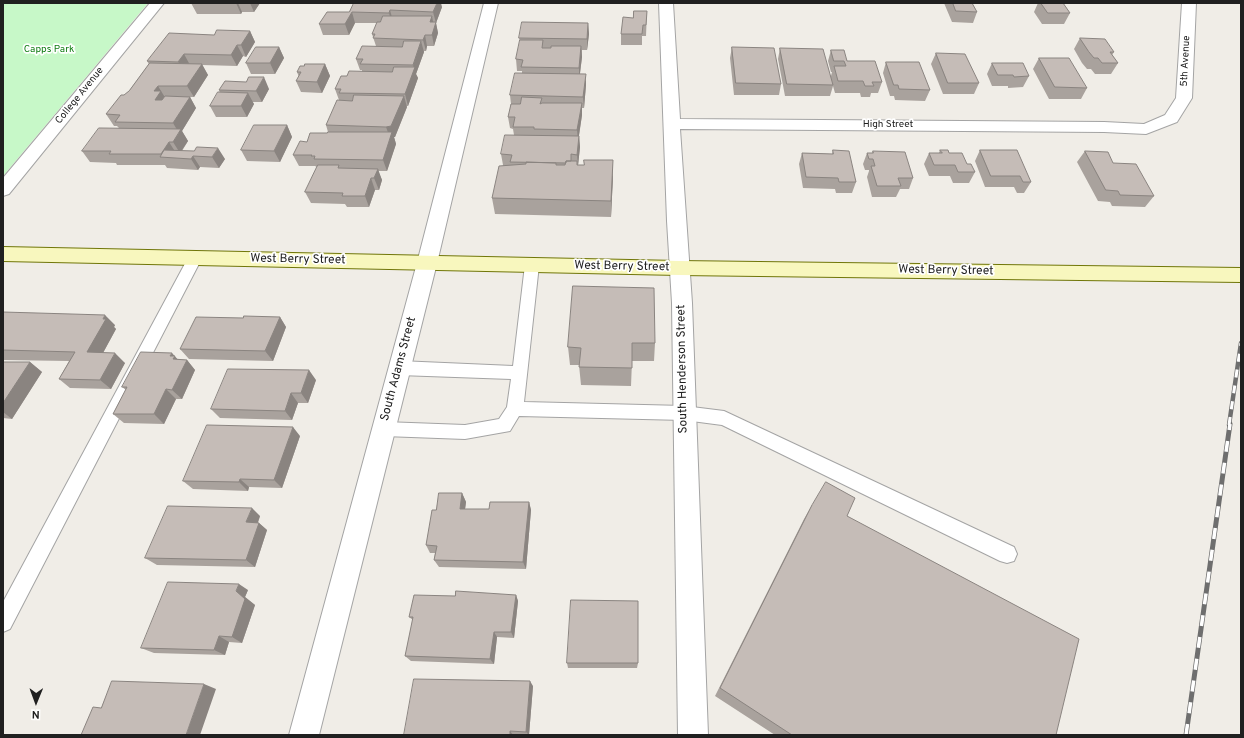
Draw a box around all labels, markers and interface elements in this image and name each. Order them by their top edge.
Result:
street label: 5th Avenue [1179,35,1193,87]
park label: Capps Park [24,44,74,56]
street label: College Avenue [53,65,107,127]
street label: High Street [863,119,913,131]
street label: West Berry Street [250,252,346,268]
street label: West Berry Street [574,259,670,275]
street label: West Berry Street [898,263,994,279]
street label: South Henderson Street [675,304,691,434]
street label: South Adams Street [378,315,420,423]
north arrow [16,682,56,722]
text: N [32,707,40,721]

